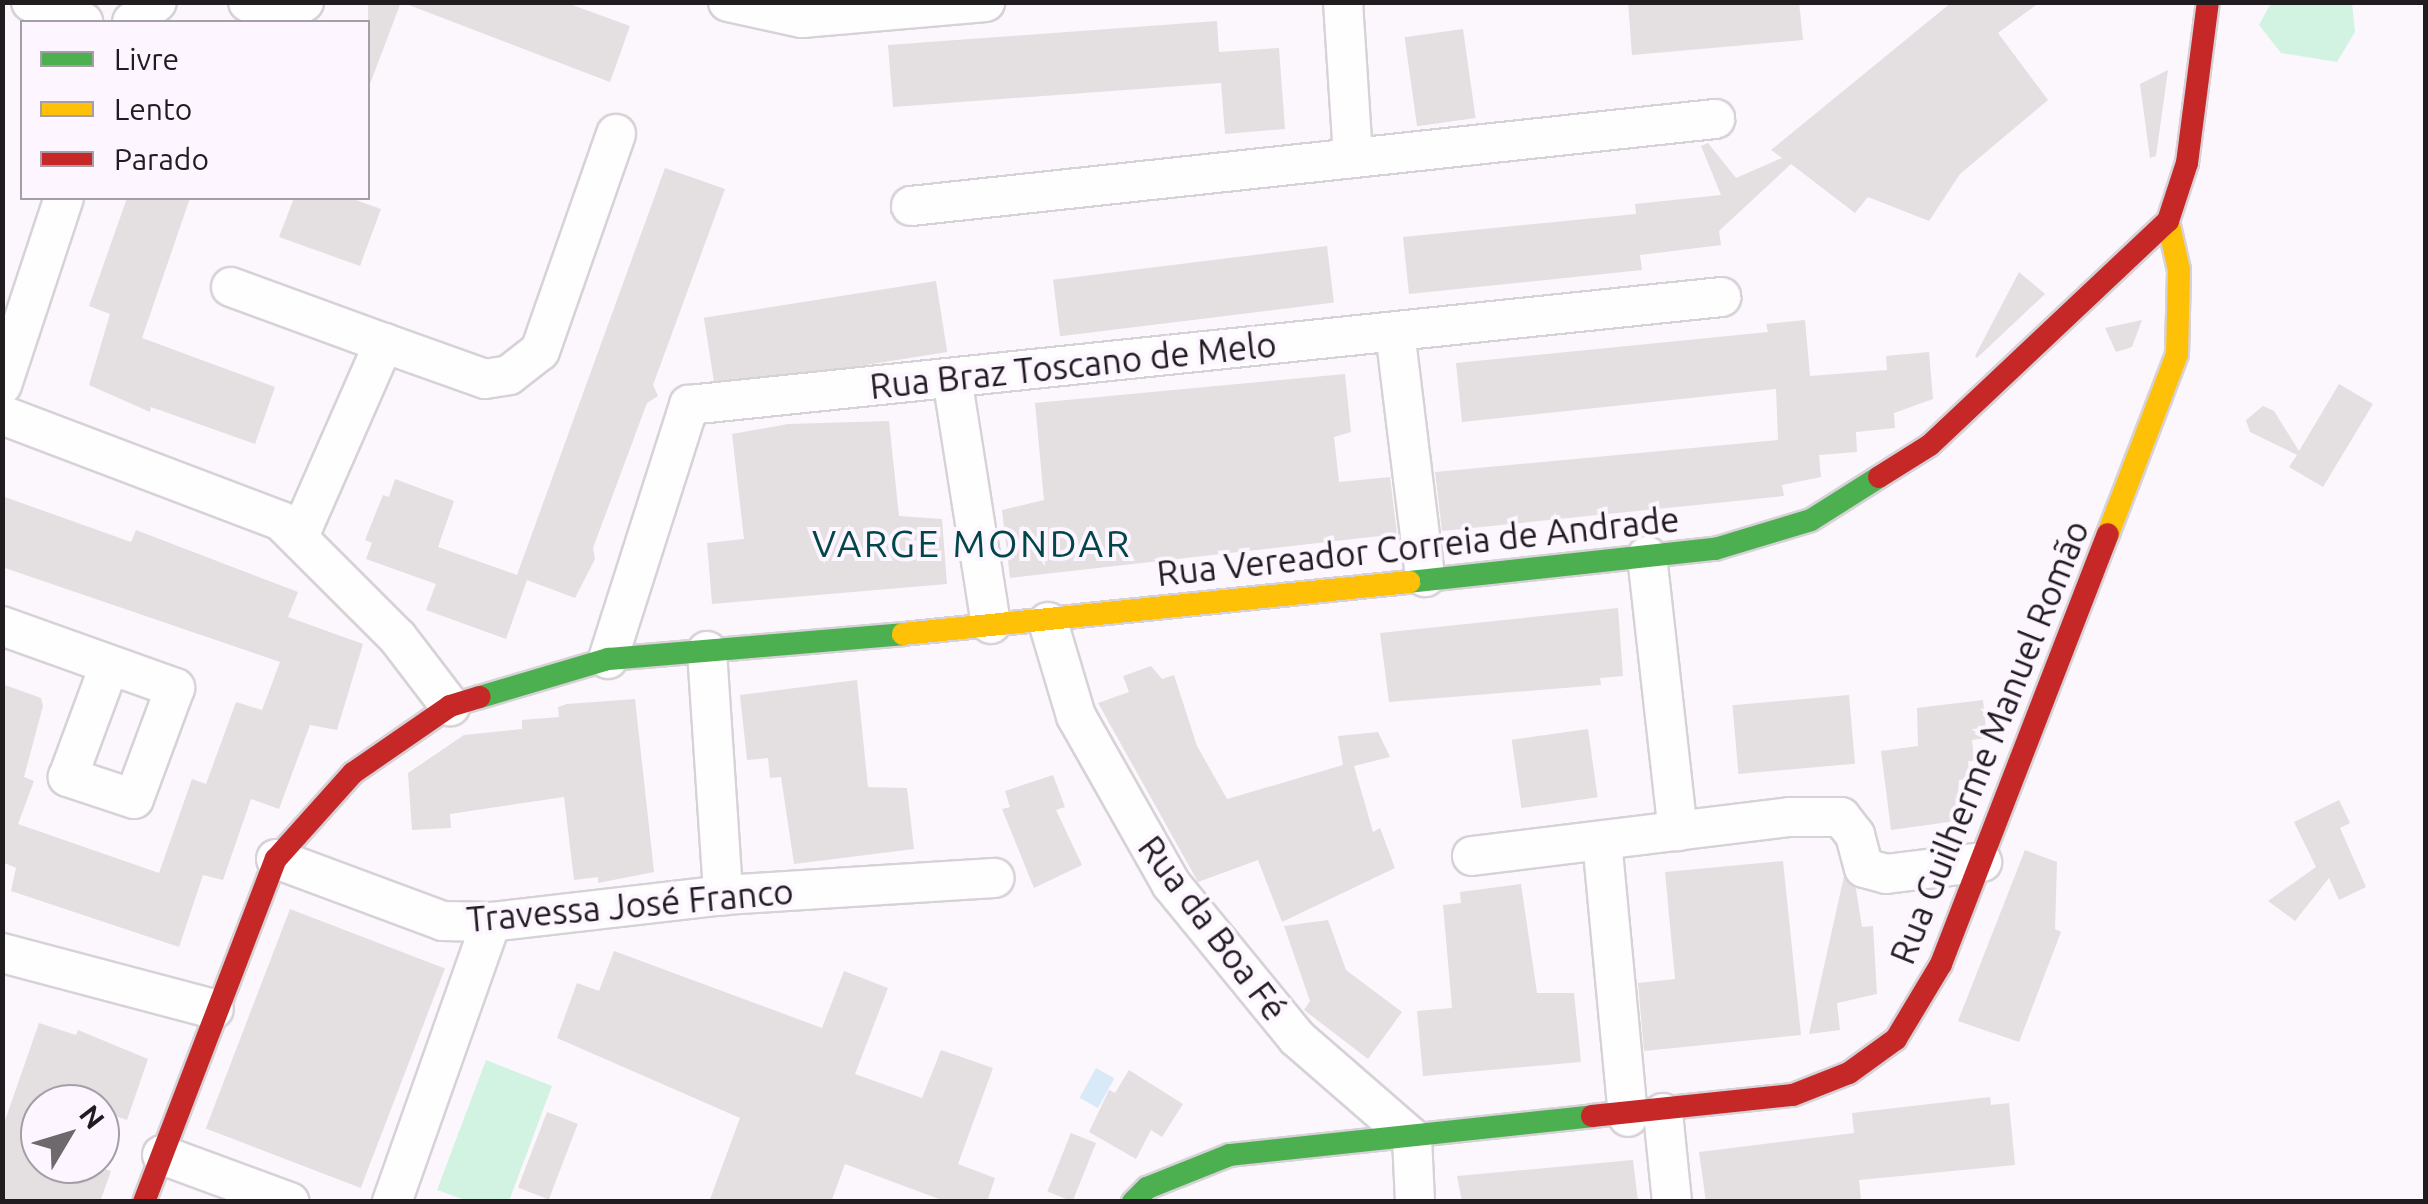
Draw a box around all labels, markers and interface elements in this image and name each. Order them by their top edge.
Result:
legend [20,20,370,200]
text: Livre [114,42,179,76]
text: Lento [114,92,192,126]
text: Parado [114,142,209,176]
street label: Rua Braz Toscano de Melo [868,323,1278,407]
street label: Rua Vereador Correia de Andrade [1155,498,1681,594]
street label: Rua Guilherme Manuel Romão [1881,514,2097,970]
district label: VARGE MONDAR [812,521,1132,567]
street label: Rua da Boa Fé [1130,827,1296,1029]
street label: Travessa José Franco [465,870,795,940]
north arrow [20,1084,120,1184]
text: N [74,1099,111,1134]

